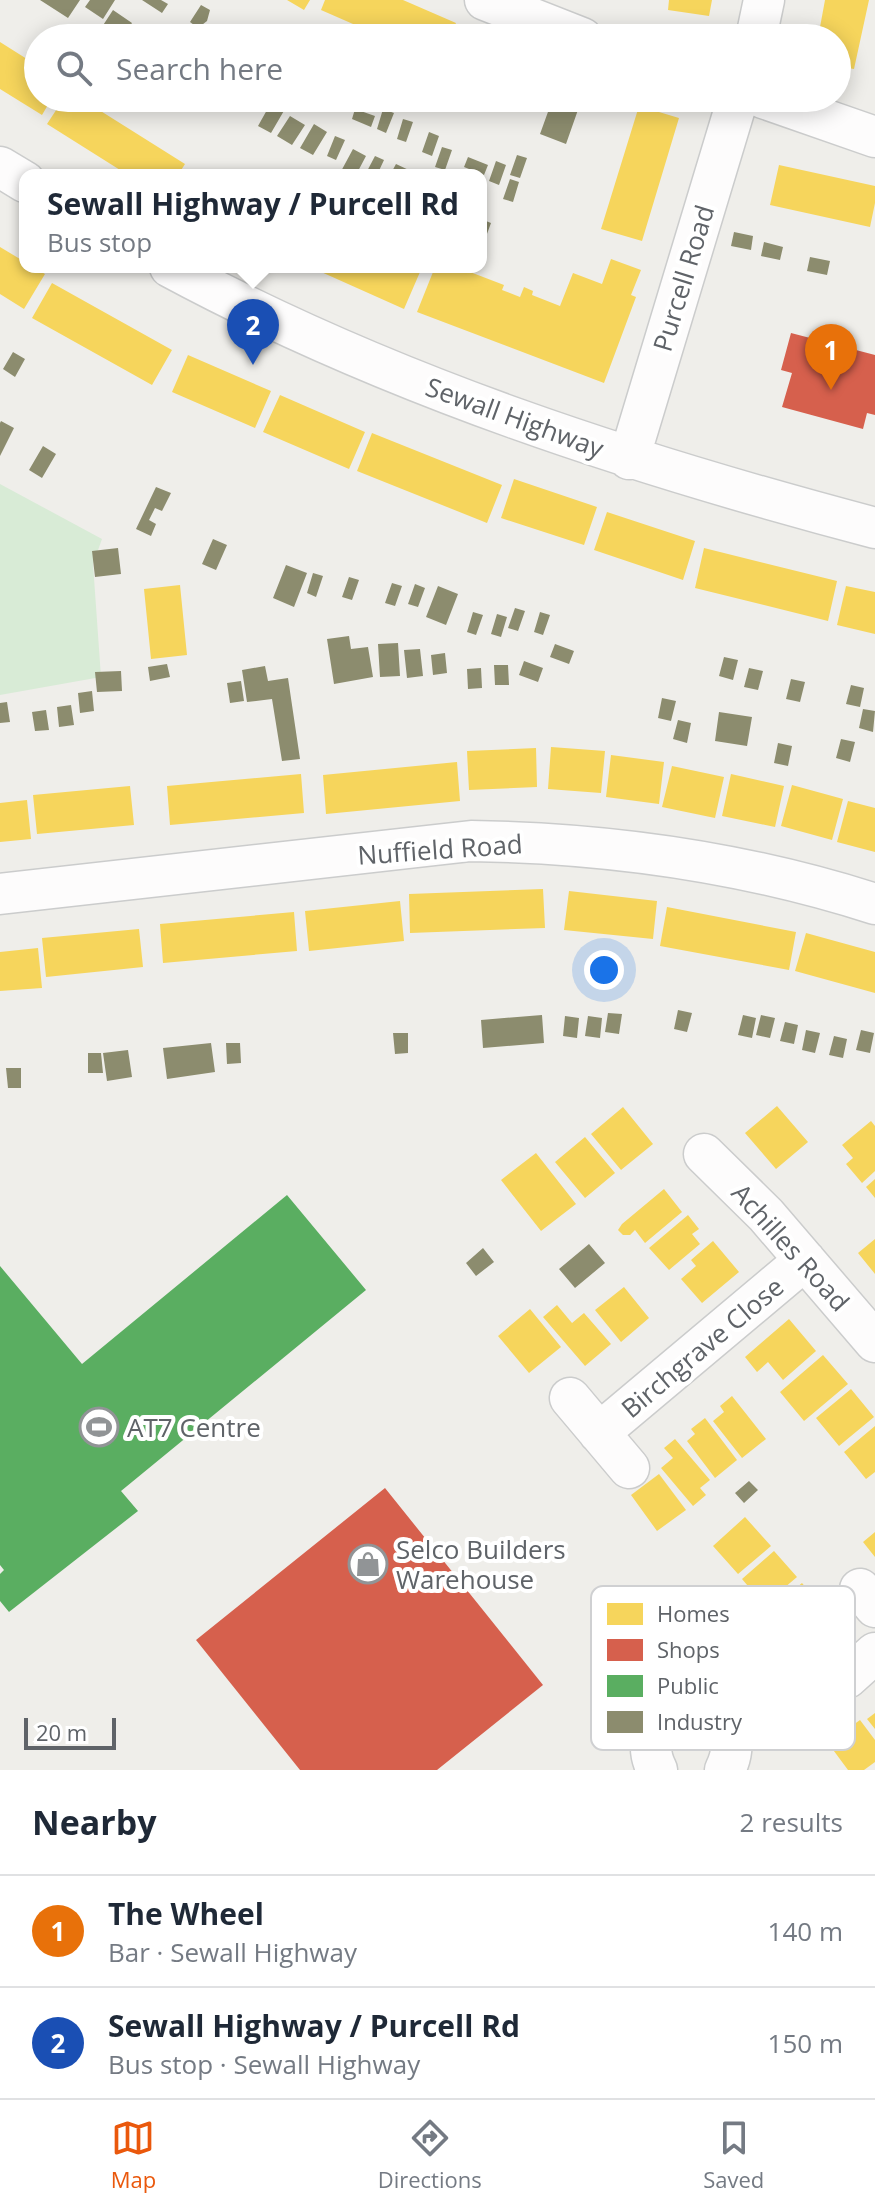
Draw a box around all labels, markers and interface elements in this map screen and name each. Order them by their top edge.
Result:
search box [24,24,851,112]
icon: search [52,46,96,90]
text: Search here [116,48,283,89]
popup [19,169,487,273]
text: Sewall Highway / Purcell Rd [47,183,459,224]
street label: Purcell Road [644,200,722,356]
text: Bus stop [47,224,152,260]
pin: 2 [227,299,279,365]
pin: 1 [805,324,857,390]
street label: Sewall Highway [421,368,610,466]
street label: Nuffield Road [356,825,524,873]
your location [584,950,624,990]
street label: Achilles Road [724,1175,858,1319]
street label: Birchgrave Close [613,1268,791,1426]
sports icon: AT7 Centre [78,1406,120,1448]
place label: AT7 Centre [127,1409,261,1445]
place label: Selco Builders Warehouse [396,1531,566,1597]
shop icon: Selco Builders Warehouse [347,1543,389,1585]
legend [591,1586,855,1750]
text: Homes [657,1598,730,1628]
text: Shops [657,1634,720,1664]
text: Public [657,1670,719,1700]
text: Industry [657,1706,743,1736]
scale bar [24,1714,116,1750]
text: 20 m [36,1717,87,1747]
text: Nearby [32,1799,157,1845]
text: 2 results [740,1804,843,1840]
text: The Wheel [108,1893,264,1934]
text: 1 [51,1913,65,1949]
text: 140 m [768,1913,843,1949]
text: Bar · Sewall Highway [108,1934,357,1970]
text: Sewall Highway / Purcell Rd [108,2005,520,2046]
text: 2 [51,2025,65,2061]
text: 150 m [768,2025,843,2061]
text: Bus stop · Sewall Highway [108,2046,420,2082]
tab: Map [111,2116,156,2194]
tab: Directions [378,2116,482,2194]
tab: Saved [703,2116,764,2194]

